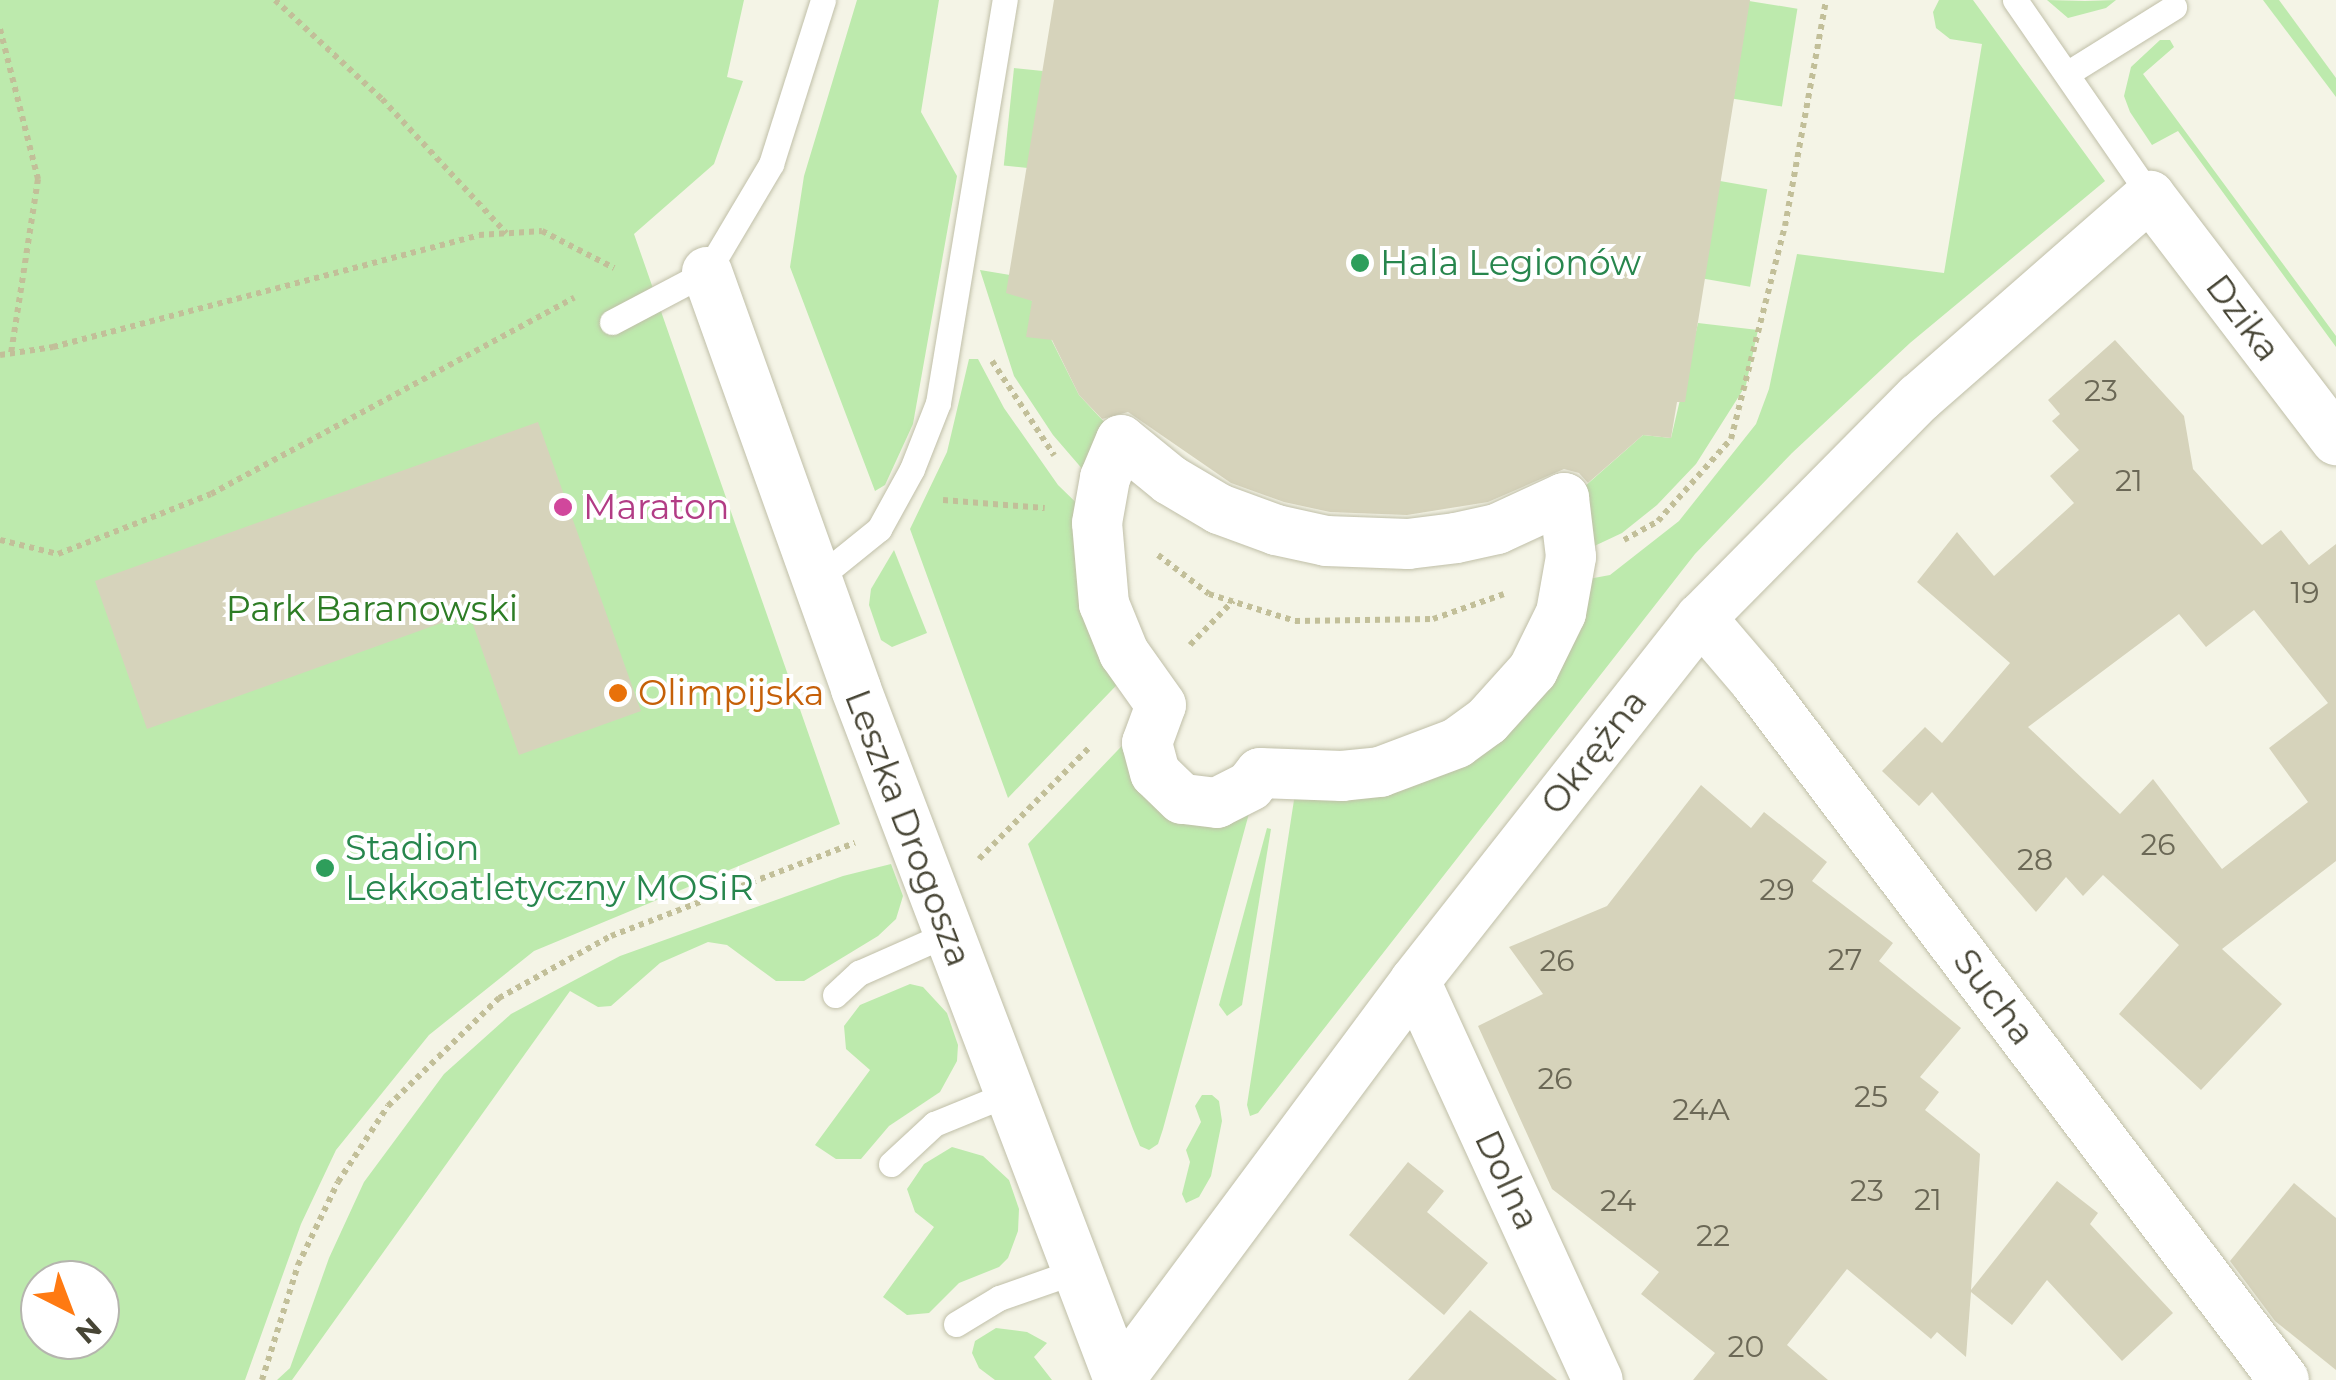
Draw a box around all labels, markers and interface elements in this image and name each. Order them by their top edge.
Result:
place label: Hala Legionów [1380,242,1641,284]
marker: Hala Legionów [1349,252,1371,274]
street label: Dzika [2197,266,2289,370]
house number: 23 [2084,373,2118,409]
house number: 21 [2115,463,2143,499]
place label: Maraton [583,486,729,528]
marker: Maraton [552,496,574,518]
house number: 19 [2290,575,2320,611]
park label: Park Baranowski [226,588,518,630]
place label: Olimpijska [638,672,824,714]
street label: Okrężna [1532,681,1656,823]
marker: Olimpijska [607,682,629,704]
street label: Leszka Drogosza [836,684,980,972]
place label: Stadion Lekkoatletyczny MOSiR [345,827,754,909]
house number: 26 [2140,827,2176,863]
house number: 28 [2017,842,2053,878]
marker: Stadion Lekkoatletyczny MOSiR [314,857,336,879]
house number: 29 [1759,872,1795,908]
street label: Sucha [1944,941,2044,1053]
house number: 27 [1828,942,1862,978]
house number: 26 [1539,943,1575,979]
house number: 26 [1537,1061,1573,1097]
house number: 25 [1854,1079,1888,1115]
house number: 24A [1672,1092,1730,1128]
street label: Dolna [1466,1124,1548,1236]
house number: 23 [1850,1173,1884,1209]
house number: 21 [1914,1182,1942,1218]
house number: 24 [1600,1183,1636,1219]
house number: 22 [1696,1218,1730,1254]
north arrow [20,1260,120,1360]
text: N [69,1311,109,1351]
house number: 20 [1728,1329,1764,1365]

